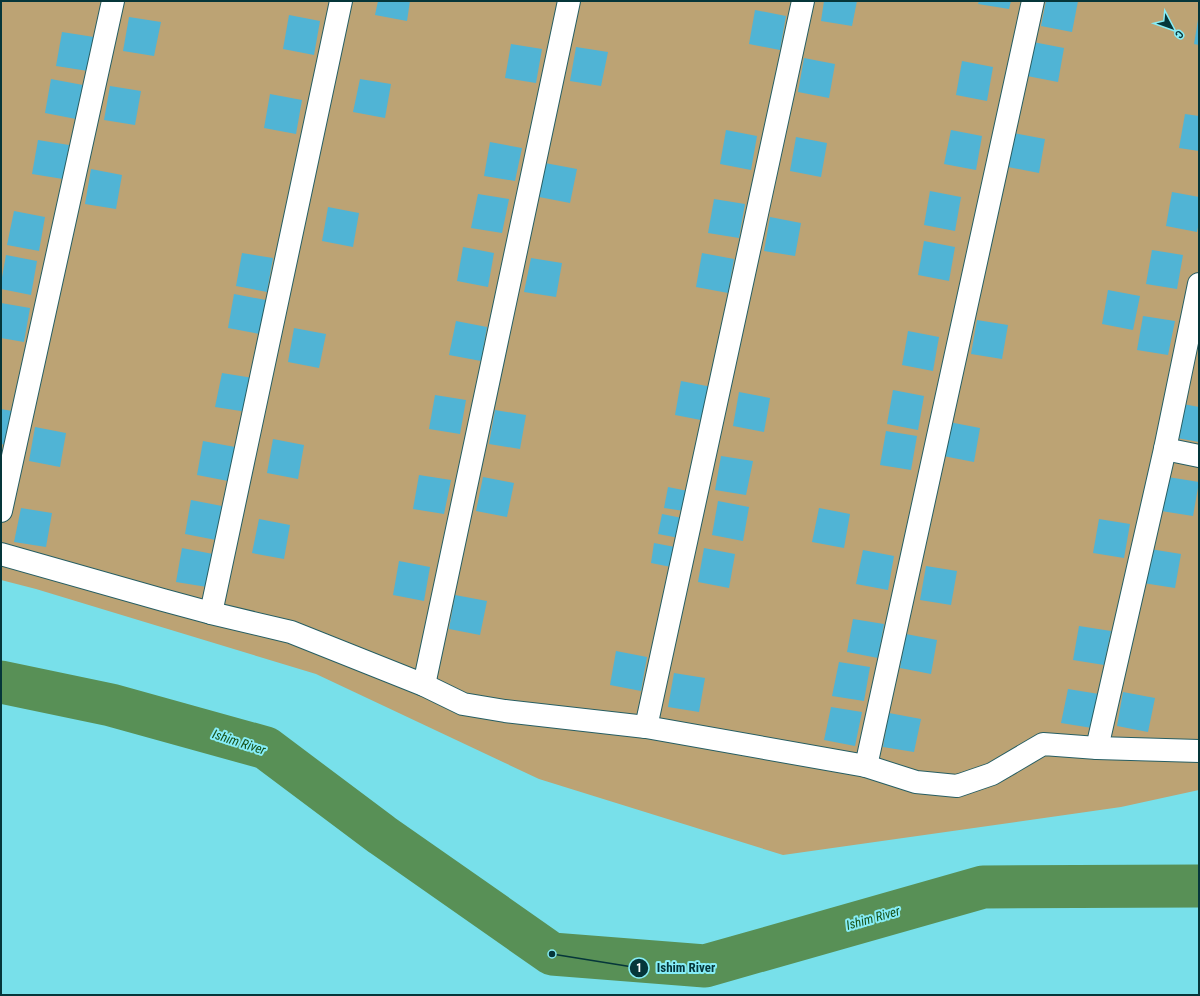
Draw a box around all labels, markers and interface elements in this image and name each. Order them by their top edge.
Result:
north arrow [1152,8,1192,48]
text: С [1172,28,1186,41]
water label: Ishim River [211,726,269,758]
water label: Ishim River [844,903,903,933]
callout: Ishim River [629,955,723,980]
text: Ishim River [657,960,716,975]
text: 1 [636,961,642,975]

